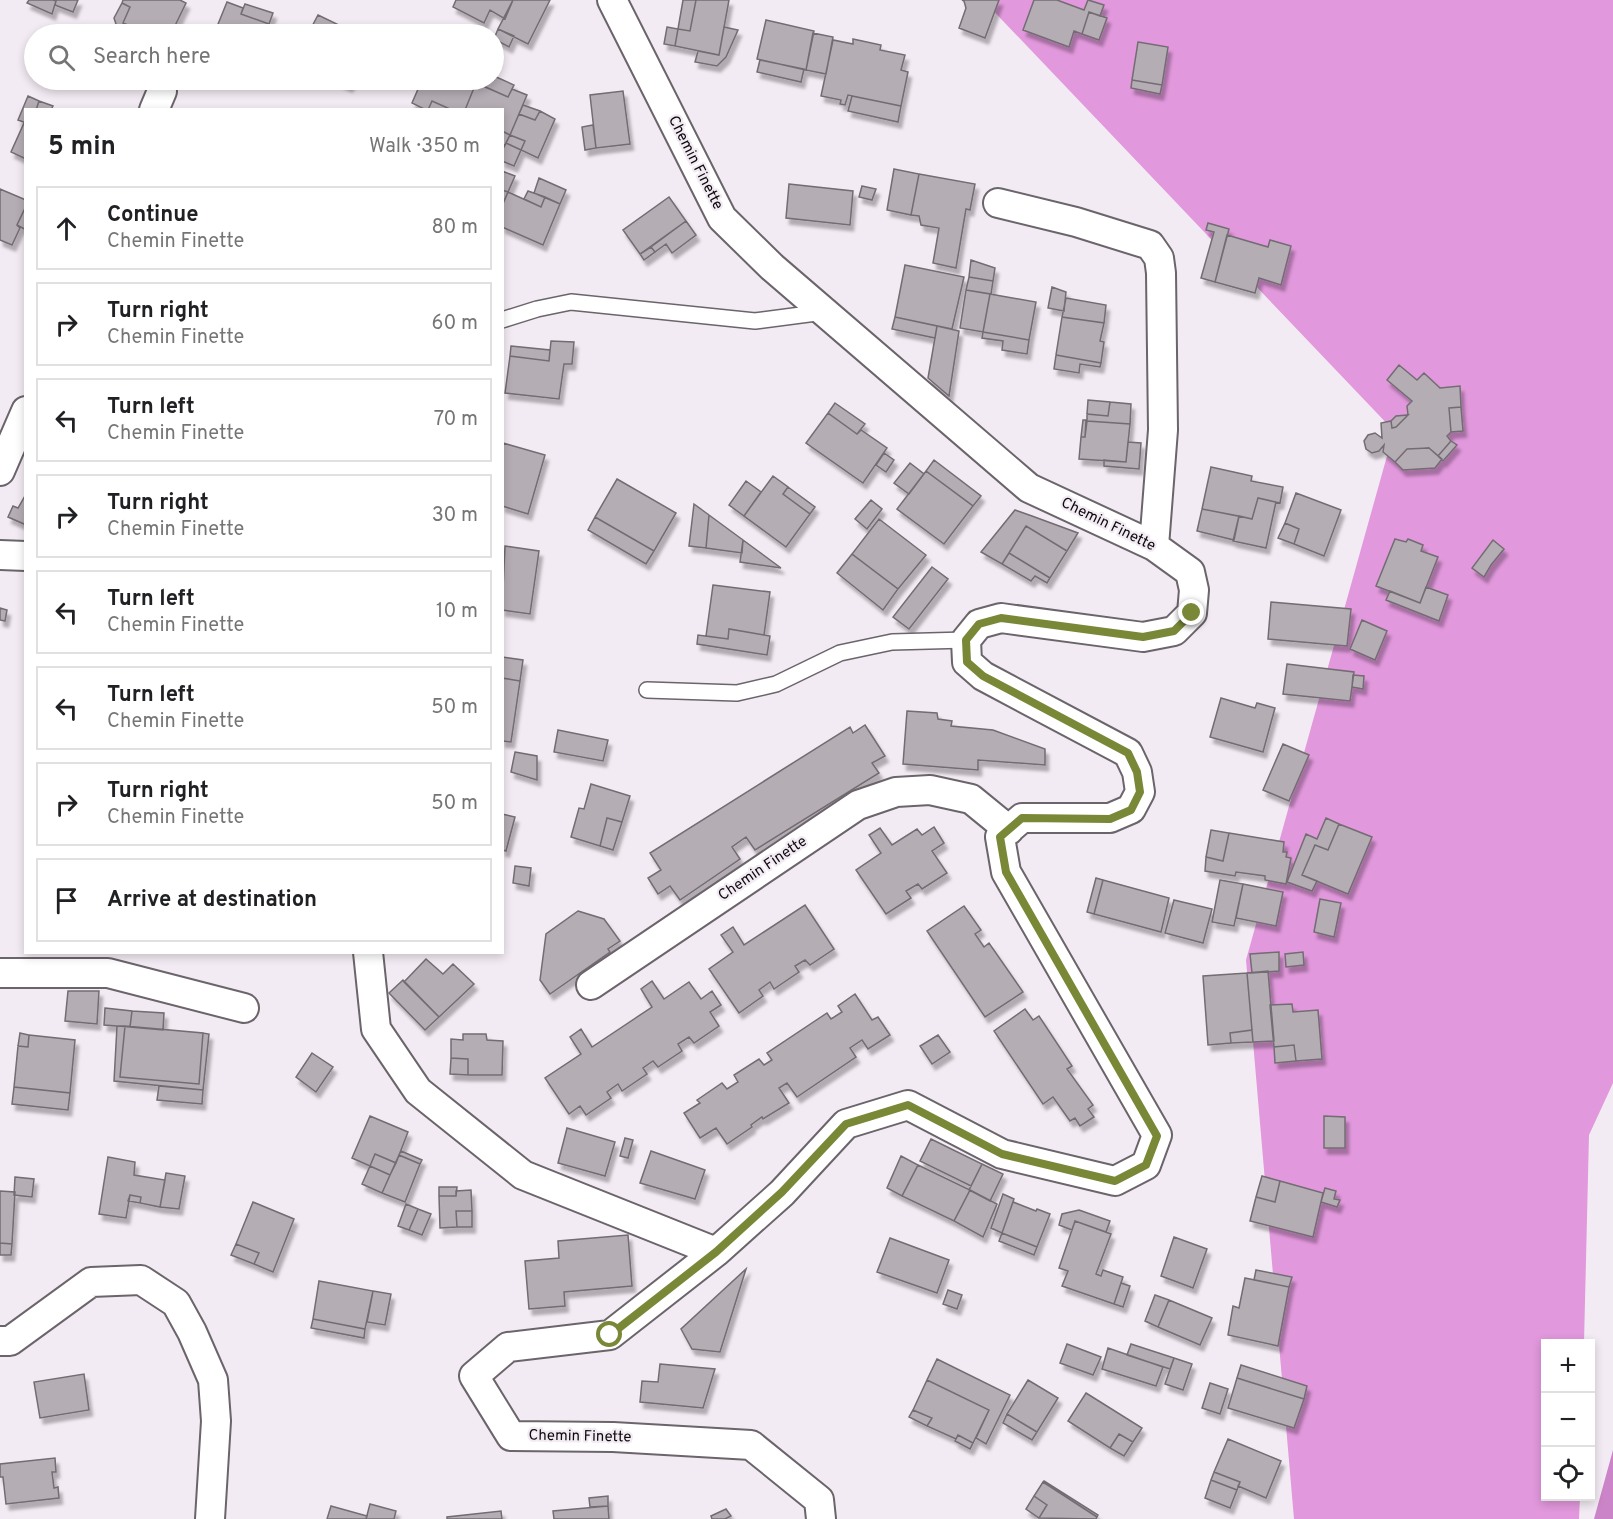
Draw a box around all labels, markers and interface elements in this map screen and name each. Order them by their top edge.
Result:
search box [24,24,504,90]
icon: search [45,41,78,74]
text: Search here [93,44,211,71]
street label: Chemin Finette [663,113,727,213]
text: 5 min [48,131,116,164]
text: Walk · 350 m [369,134,480,160]
text: Continue [107,202,198,229]
icon: ahead [50,212,83,245]
text: 80 m [432,215,478,241]
text: Chemin Finette [107,229,244,255]
text: Turn right [107,298,209,325]
icon: right [50,308,83,341]
text: 60 m [432,311,478,337]
text: Chemin Finette [107,325,244,351]
text: Turn left [107,394,195,421]
icon: left [50,404,83,437]
text: 70 m [434,407,478,433]
text: Chemin Finette [107,421,244,447]
text: Turn right [107,490,209,517]
street label: Chemin Finette [1058,494,1158,556]
icon: right [50,500,83,533]
text: 30 m [432,503,478,529]
text: Chemin Finette [107,517,244,543]
text: Turn left [107,586,195,613]
icon: left [50,596,83,629]
text: 10 m [436,599,478,625]
route end [1178,599,1204,625]
text: Chemin Finette [107,613,244,639]
text: Turn left [107,682,195,709]
icon: left [50,692,83,725]
text: 50 m [431,695,478,721]
text: Chemin Finette [107,709,244,735]
text: Turn right [107,778,209,805]
icon: right [50,788,83,821]
text: 50 m [431,791,478,817]
text: Chemin Finette [107,805,244,831]
street label: Chemin Finette [715,832,811,906]
icon: arrive [50,884,83,917]
text: Arrive at destination [107,887,317,914]
route start [596,1321,622,1347]
map controls [1541,1339,1595,1501]
button: + [1541,1339,1595,1393]
button: − [1541,1393,1595,1447]
street label: Chemin Finette [528,1427,632,1447]
button: locate [1541,1447,1595,1501]

